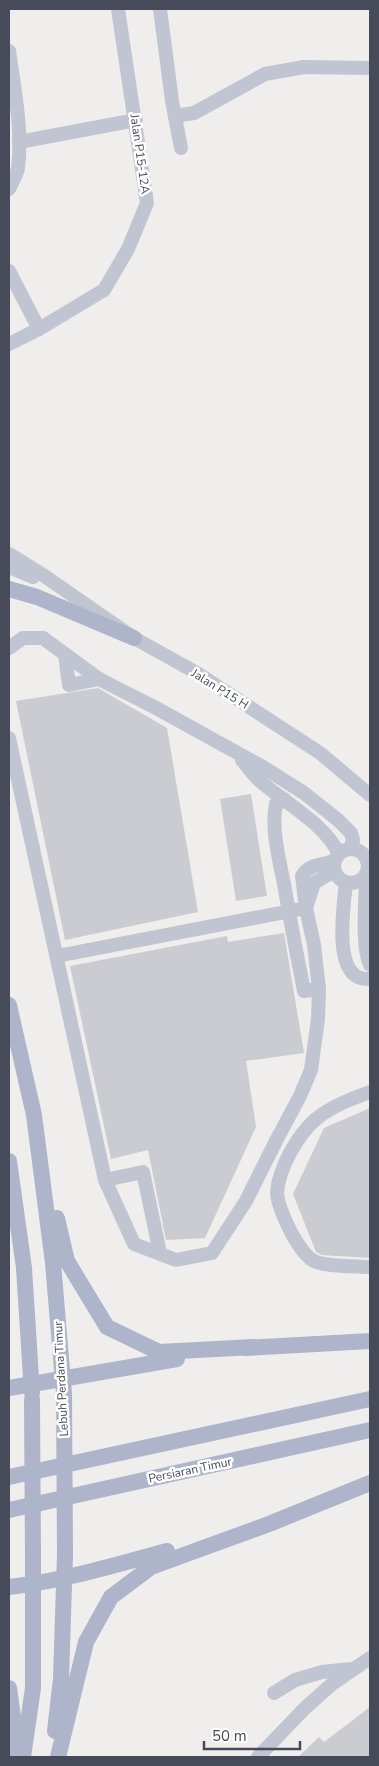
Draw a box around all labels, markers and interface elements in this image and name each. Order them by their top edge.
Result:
street label: Jalan P15-12A [126,112,154,195]
street label: Jalan P15 H [188,665,251,713]
street label: Lebuh Perdana Timur [50,1320,72,1437]
street label: Persiaran Timur [147,1453,234,1487]
scale bar [204,1718,300,1750]
text: 50 m [212,1726,247,1746]

